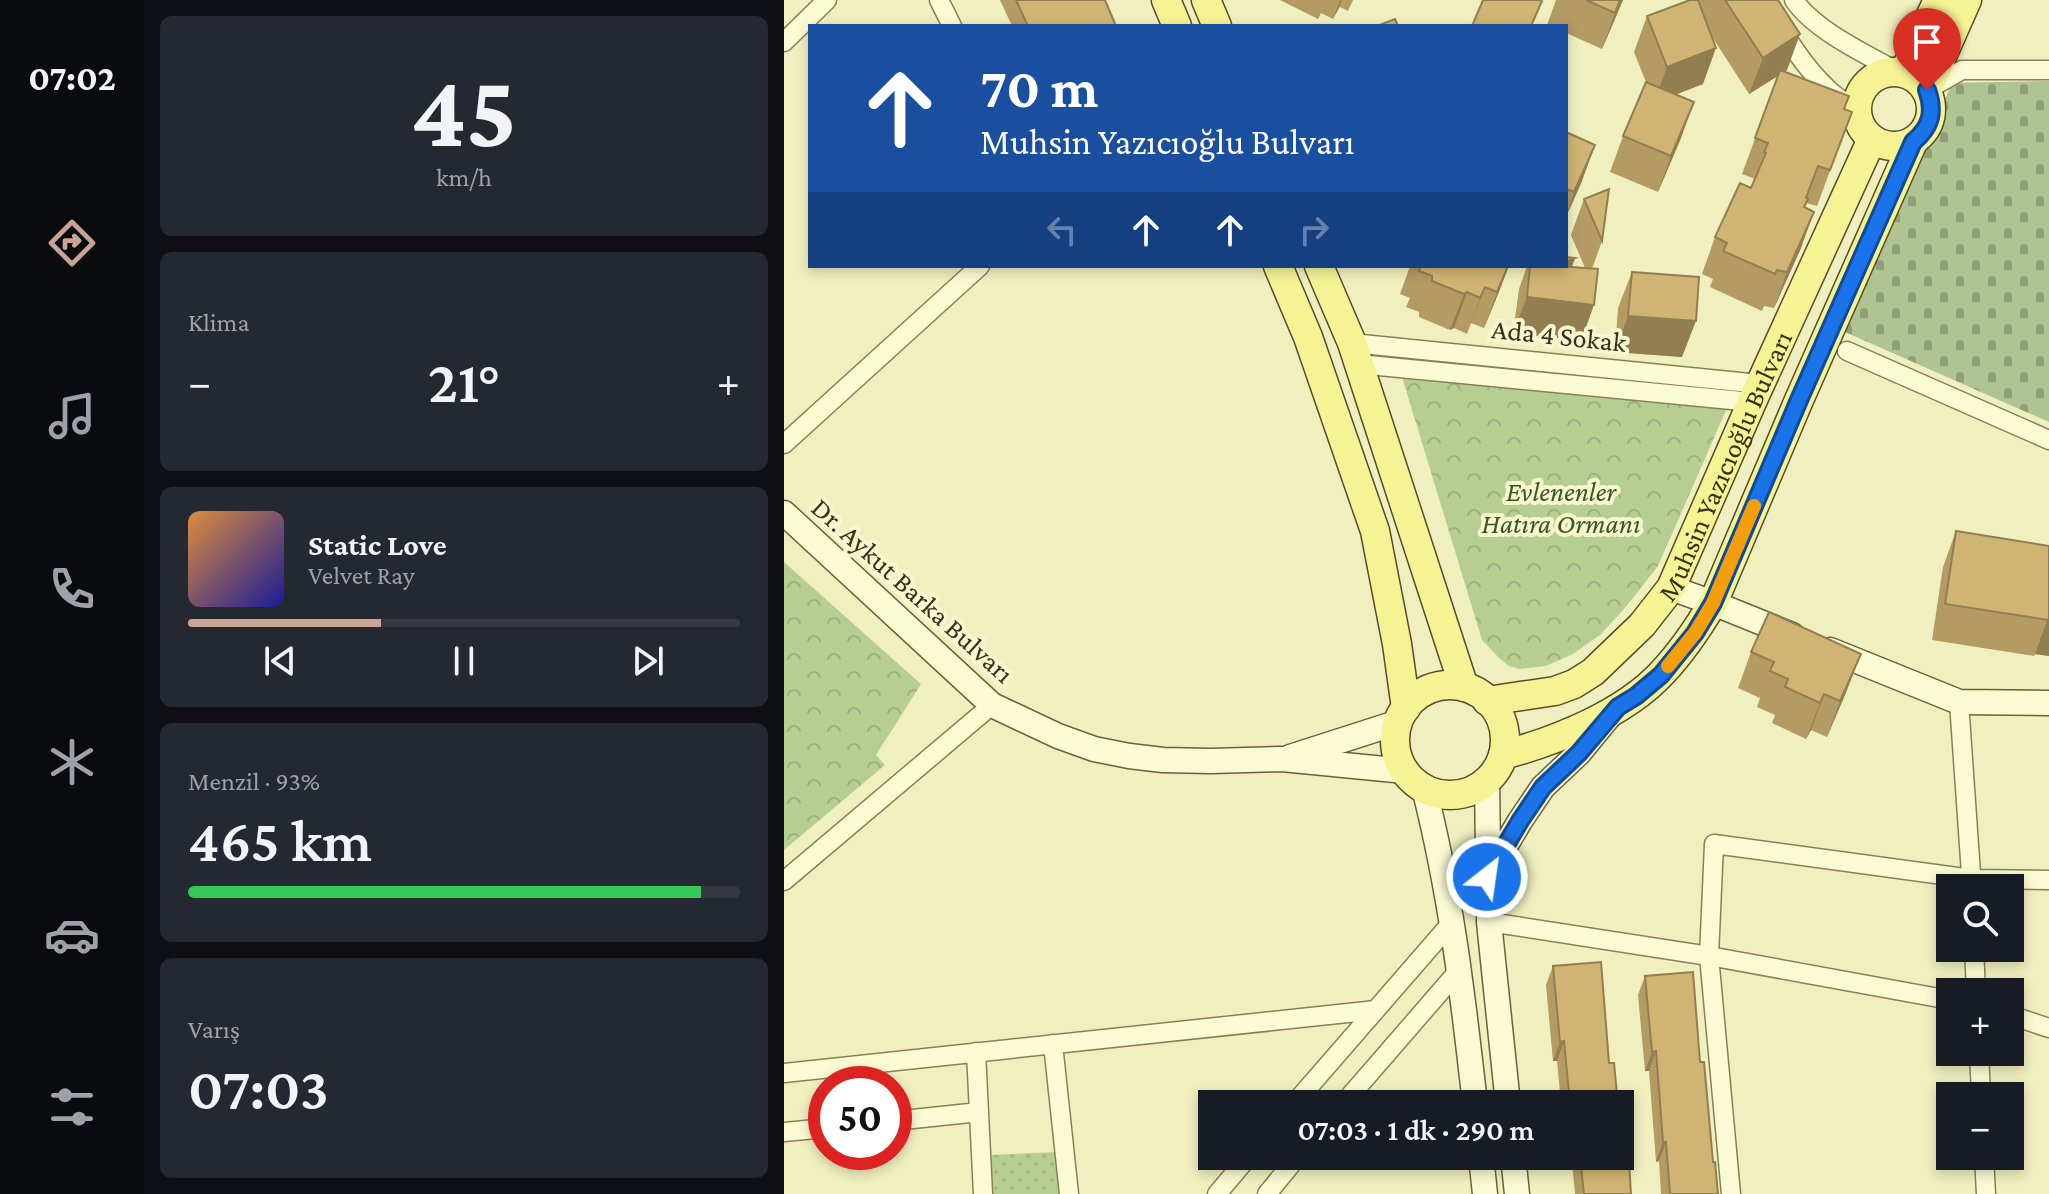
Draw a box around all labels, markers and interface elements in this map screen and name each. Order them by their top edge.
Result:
pin [1893,8,1961,90]
icon: arrive [1905,20,1949,64]
text: 45 [411,53,517,168]
icon: ahead [848,56,952,160]
text: 70 m [980,57,1099,119]
text: 07:02 [28,58,116,98]
text: Muhsin Yazıcıoğlu Bulvarı [980,122,1355,162]
text: km/h [436,163,492,192]
icon: left [1040,208,1084,252]
icon: ahead [1124,208,1168,252]
icon: ahead [1208,208,1252,252]
icon: right [1292,208,1336,252]
icon: directions [44,215,100,271]
text: Klima [188,308,250,337]
street label: Ada 4 Sokak [1490,313,1628,358]
street label: Muhsin Yazıcıoğlu Bulvarı [1652,326,1798,607]
text: 21° [428,348,500,415]
text: − [188,358,211,406]
text: + [717,358,740,406]
icon: music [44,388,100,444]
park label: Evlenenler Hatıra Ormanı [1482,476,1640,539]
street label: Dr. Aykut Barka Bulvarı [806,492,1020,689]
text: Static Love [308,528,447,561]
icon: phone [44,561,100,617]
text: Velvet Ray [308,561,415,590]
icon: previous [258,639,302,683]
icon: pause [442,639,486,683]
icon: next [626,639,670,683]
icon: climate [44,734,100,790]
text: Menzil · 93% [188,767,320,796]
text: 465 km [188,807,372,874]
position arrow [1445,835,1529,919]
map controls [1936,874,2024,1170]
button: search [1936,874,2024,962]
icon: car [44,907,100,963]
button: + [1936,978,2024,1066]
text: Varış [188,1015,240,1044]
text: 07:03 [188,1055,329,1122]
speed limit sign: 50 [808,1066,912,1170]
icon: filters [44,1079,100,1135]
button: − [1936,1082,2024,1170]
text: 07:03 · 1 dk · 290 m [1298,1113,1534,1146]

